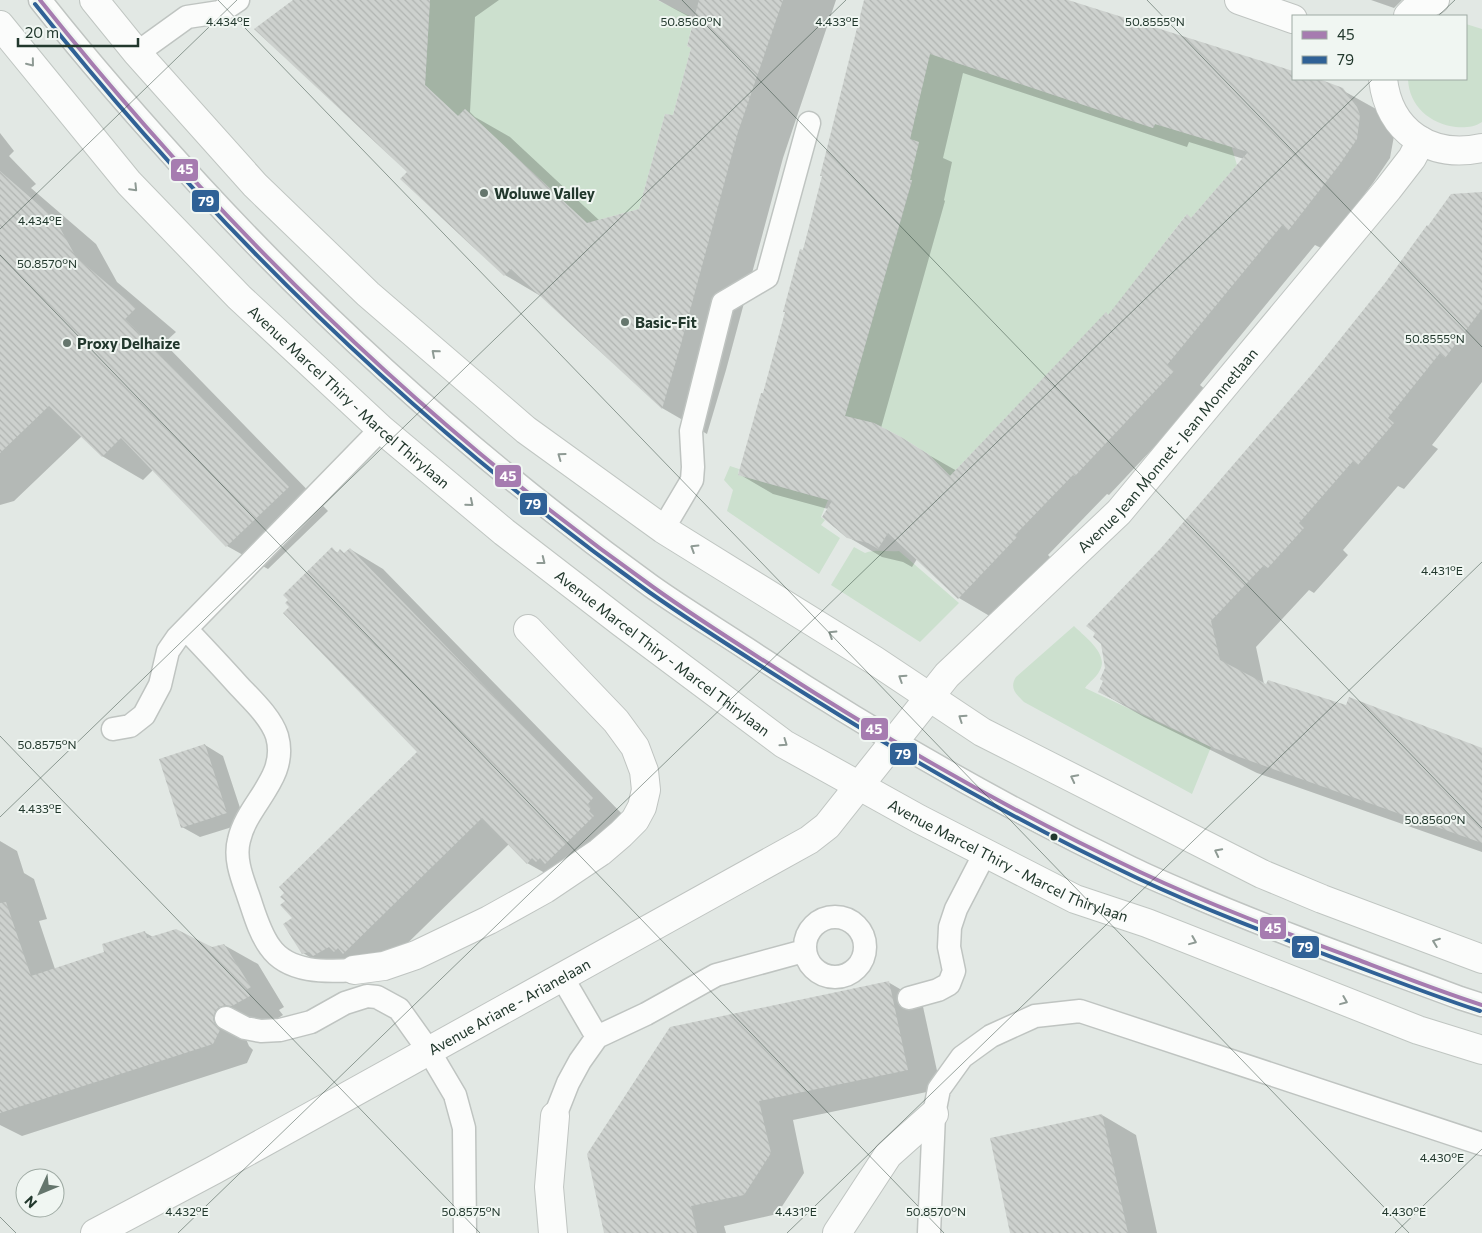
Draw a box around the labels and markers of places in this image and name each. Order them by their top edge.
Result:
place label: Woluwe Valley [494,184,596,202]
marker: Woluwe Valley [478,187,490,199]
place label: Basic-Fit [635,313,697,331]
marker: Basic-Fit [619,316,631,328]
place label: Proxy Delhaize [77,334,180,352]
marker: Proxy Delhaize [61,337,73,349]
unlabelled marker [1049,832,1059,842]

